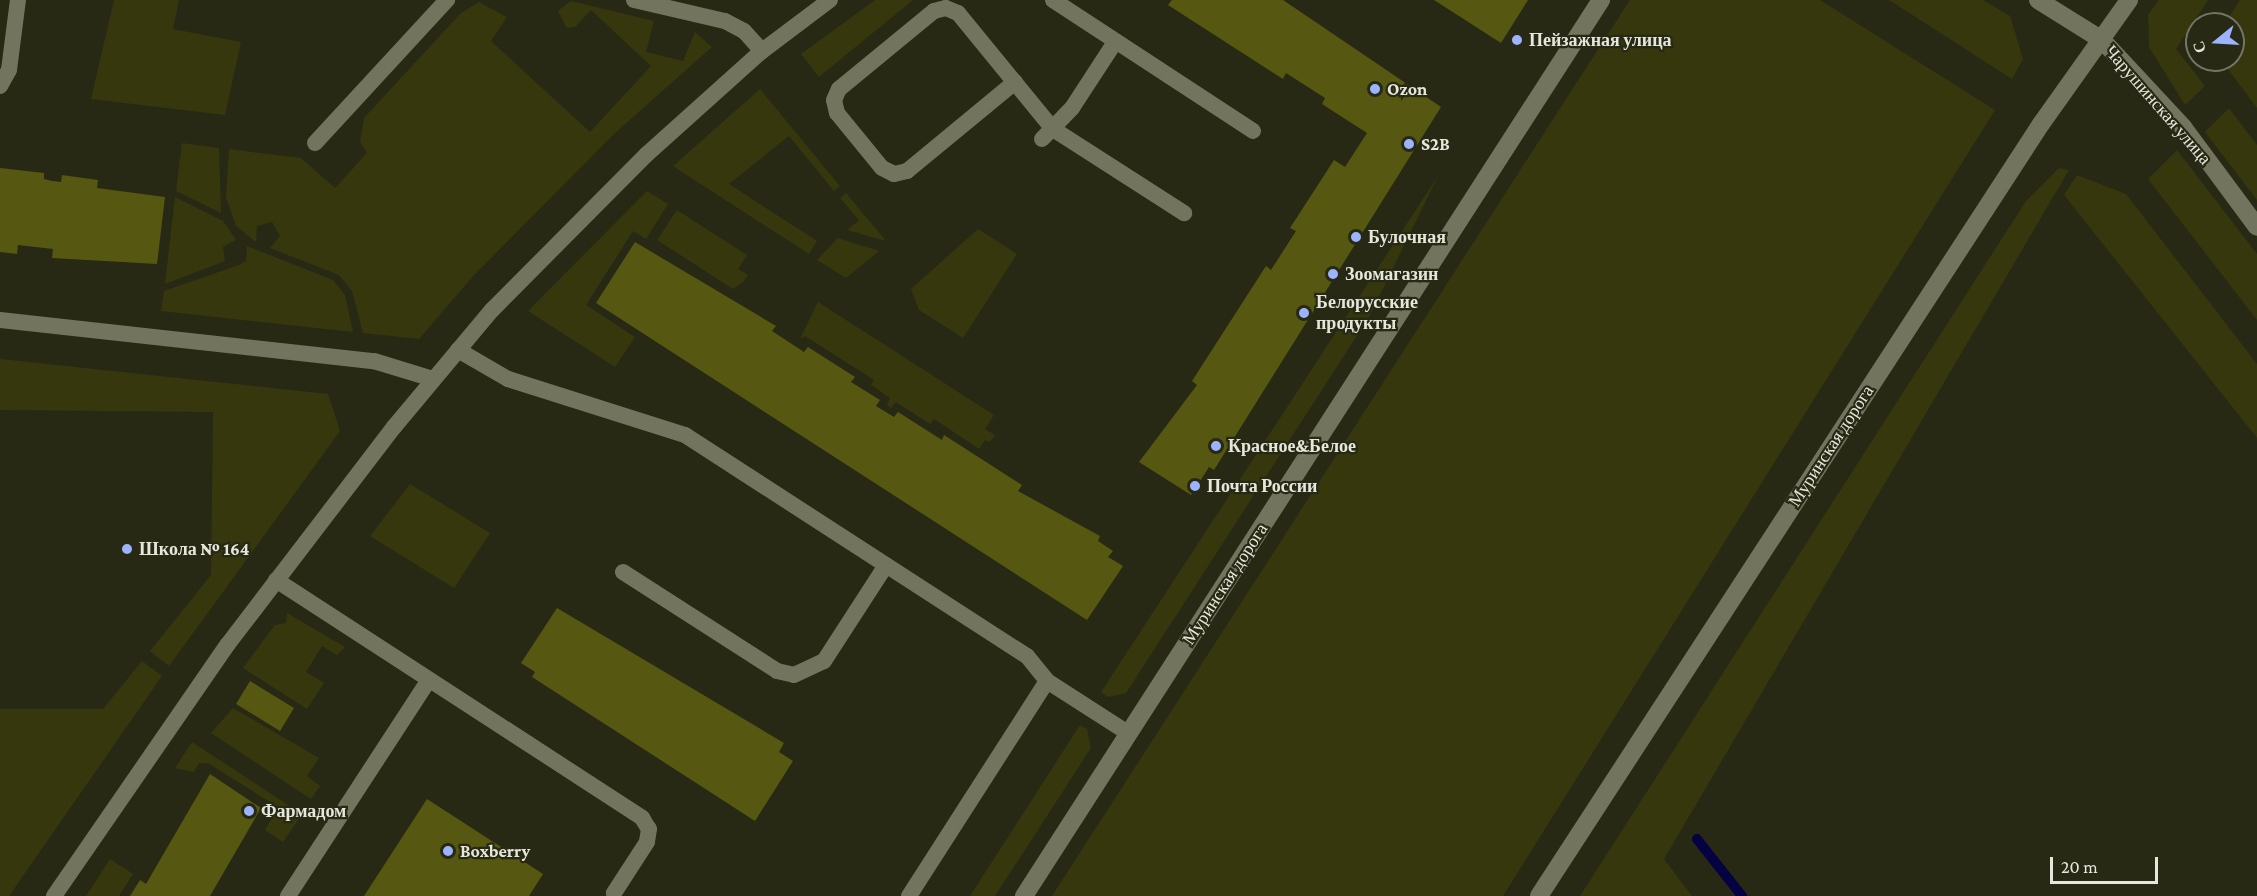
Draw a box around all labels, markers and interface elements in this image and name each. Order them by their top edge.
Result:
north arrow [2185,12,2245,72]
place label: Пейзажная улица [1529,29,1672,51]
marker: Пейзажная улица [1510,33,1524,47]
text: С [2189,39,2209,55]
street label: Чарушинская улица [2100,41,2216,169]
place label: Ozon [1387,78,1427,100]
marker: Ozon [1368,82,1382,96]
place label: S2B [1421,133,1450,155]
marker: S2B [1402,137,1416,151]
place label: Булочная [1368,226,1446,248]
marker: Булочная [1349,230,1363,244]
place label: Зоомагазин [1345,263,1438,285]
marker: Зоомагазин [1326,267,1340,281]
place label: Белорусские продукты [1316,292,1418,334]
marker: Белорусские продукты [1297,306,1311,320]
street label: Муринская дорога [1784,381,1878,511]
place label: Красное&Белое [1228,435,1356,457]
marker: Красное&Белое [1209,439,1223,453]
place label: Почта России [1207,475,1317,497]
marker: Почта России [1188,479,1202,493]
street label: Муринская дорога [1178,519,1272,649]
place label: Школа № 164 [139,538,249,560]
marker: Школа № 164 [120,542,134,556]
place label: Фармадом [261,800,346,822]
marker: Фармадом [242,804,256,818]
place label: Boxberry [460,840,530,862]
marker: Boxberry [441,844,455,858]
scale bar [2053,845,2161,883]
text: 20 m [2061,857,2098,877]

